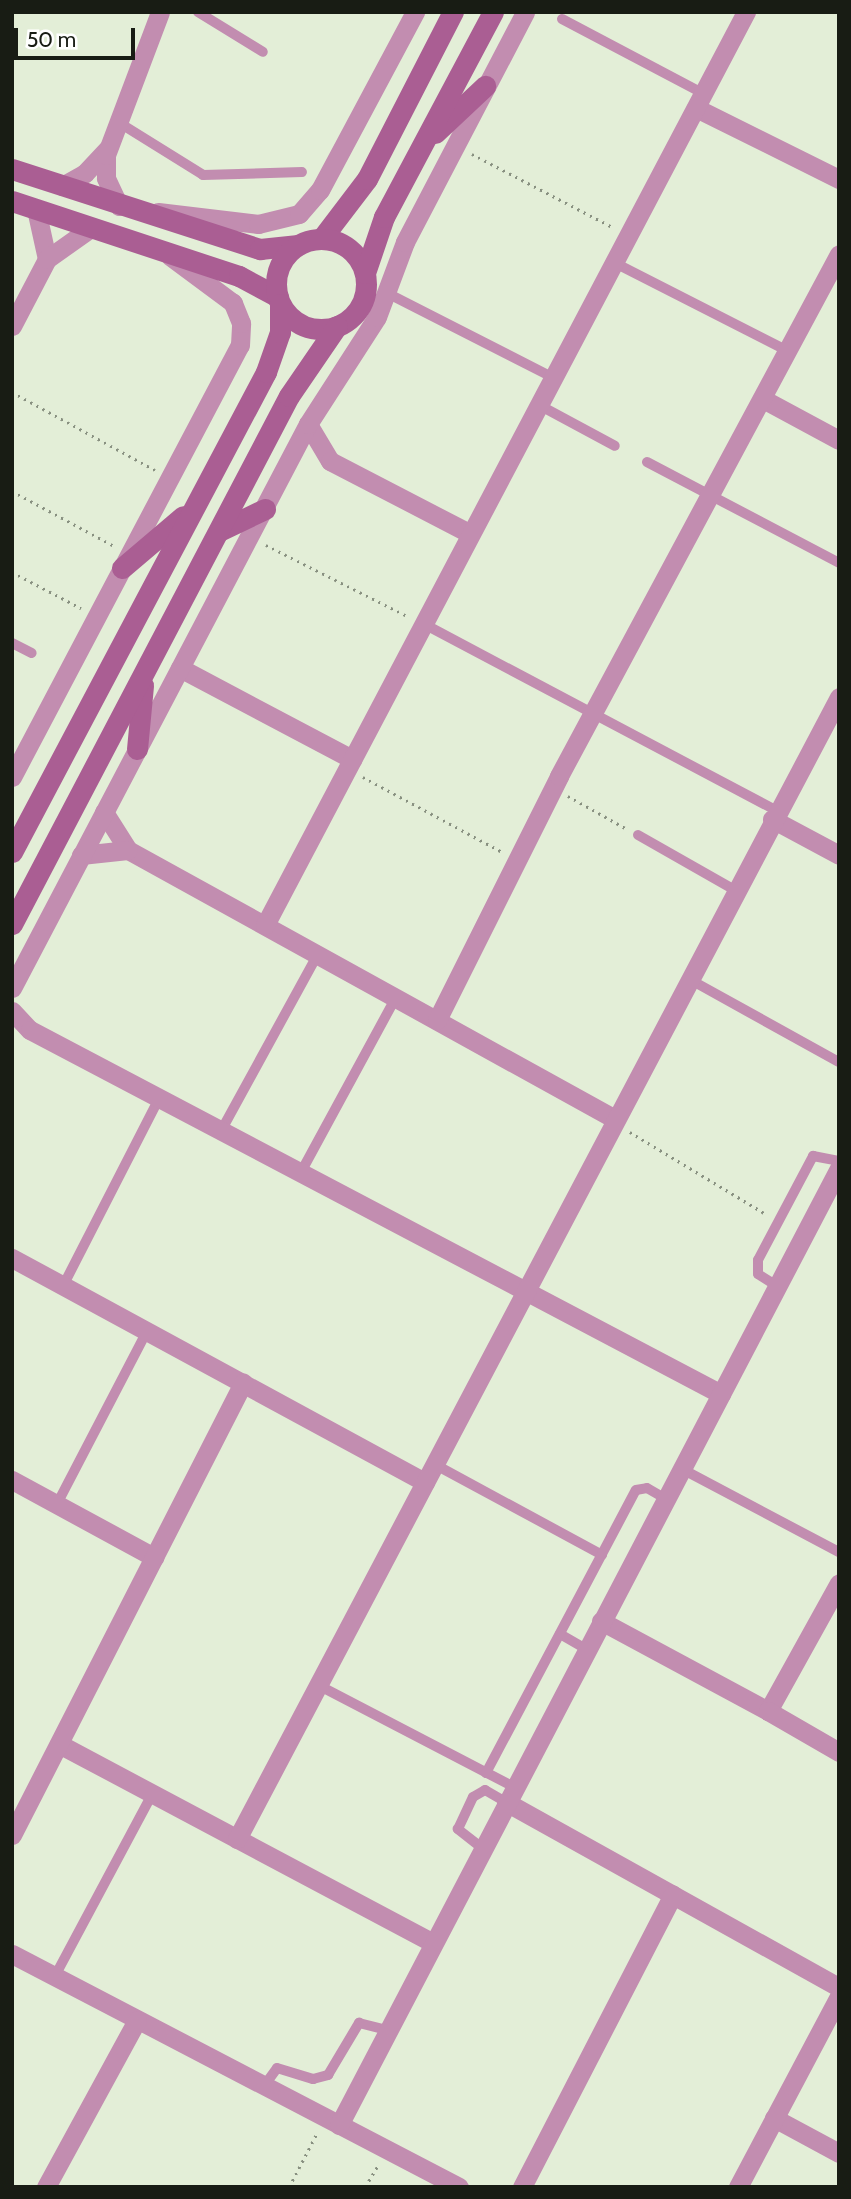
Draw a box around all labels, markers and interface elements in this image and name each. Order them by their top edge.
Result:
scale bar [18,14,138,58]
text: 50 m [27,27,76,52]

